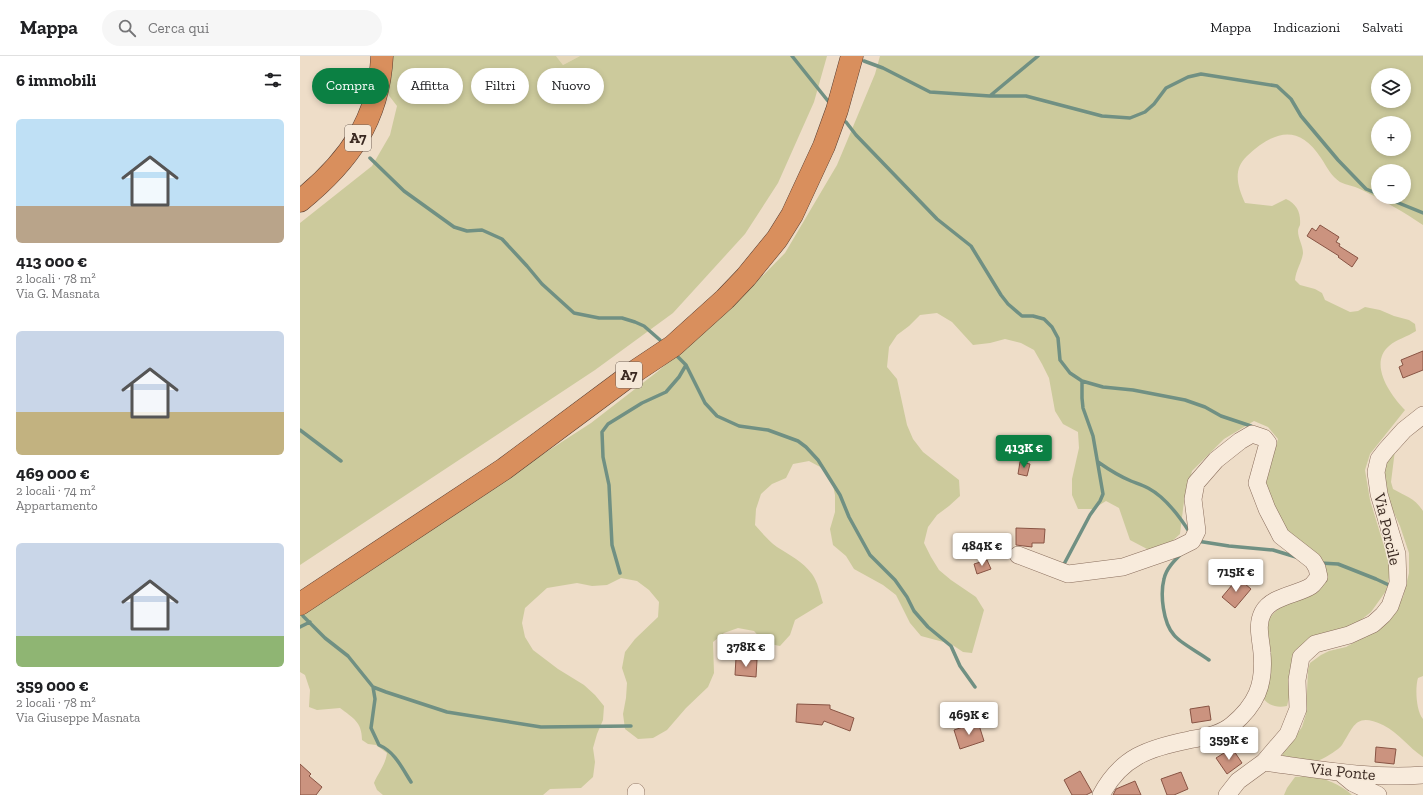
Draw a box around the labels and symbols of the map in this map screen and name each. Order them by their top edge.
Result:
road number: A7 [345,125,371,151]
road number: A7 [616,362,642,388]
pin: 413K € [991,435,1057,469]
street label: Via Porcile [1370,490,1405,567]
pin: 484K € [949,533,1015,567]
pin: 715K € [1203,559,1269,593]
pin: 378K € [713,634,779,668]
pin: 469K € [936,702,1002,736]
pin: 359K € [1196,727,1262,761]
street label: Via Ponte [1308,759,1377,784]

